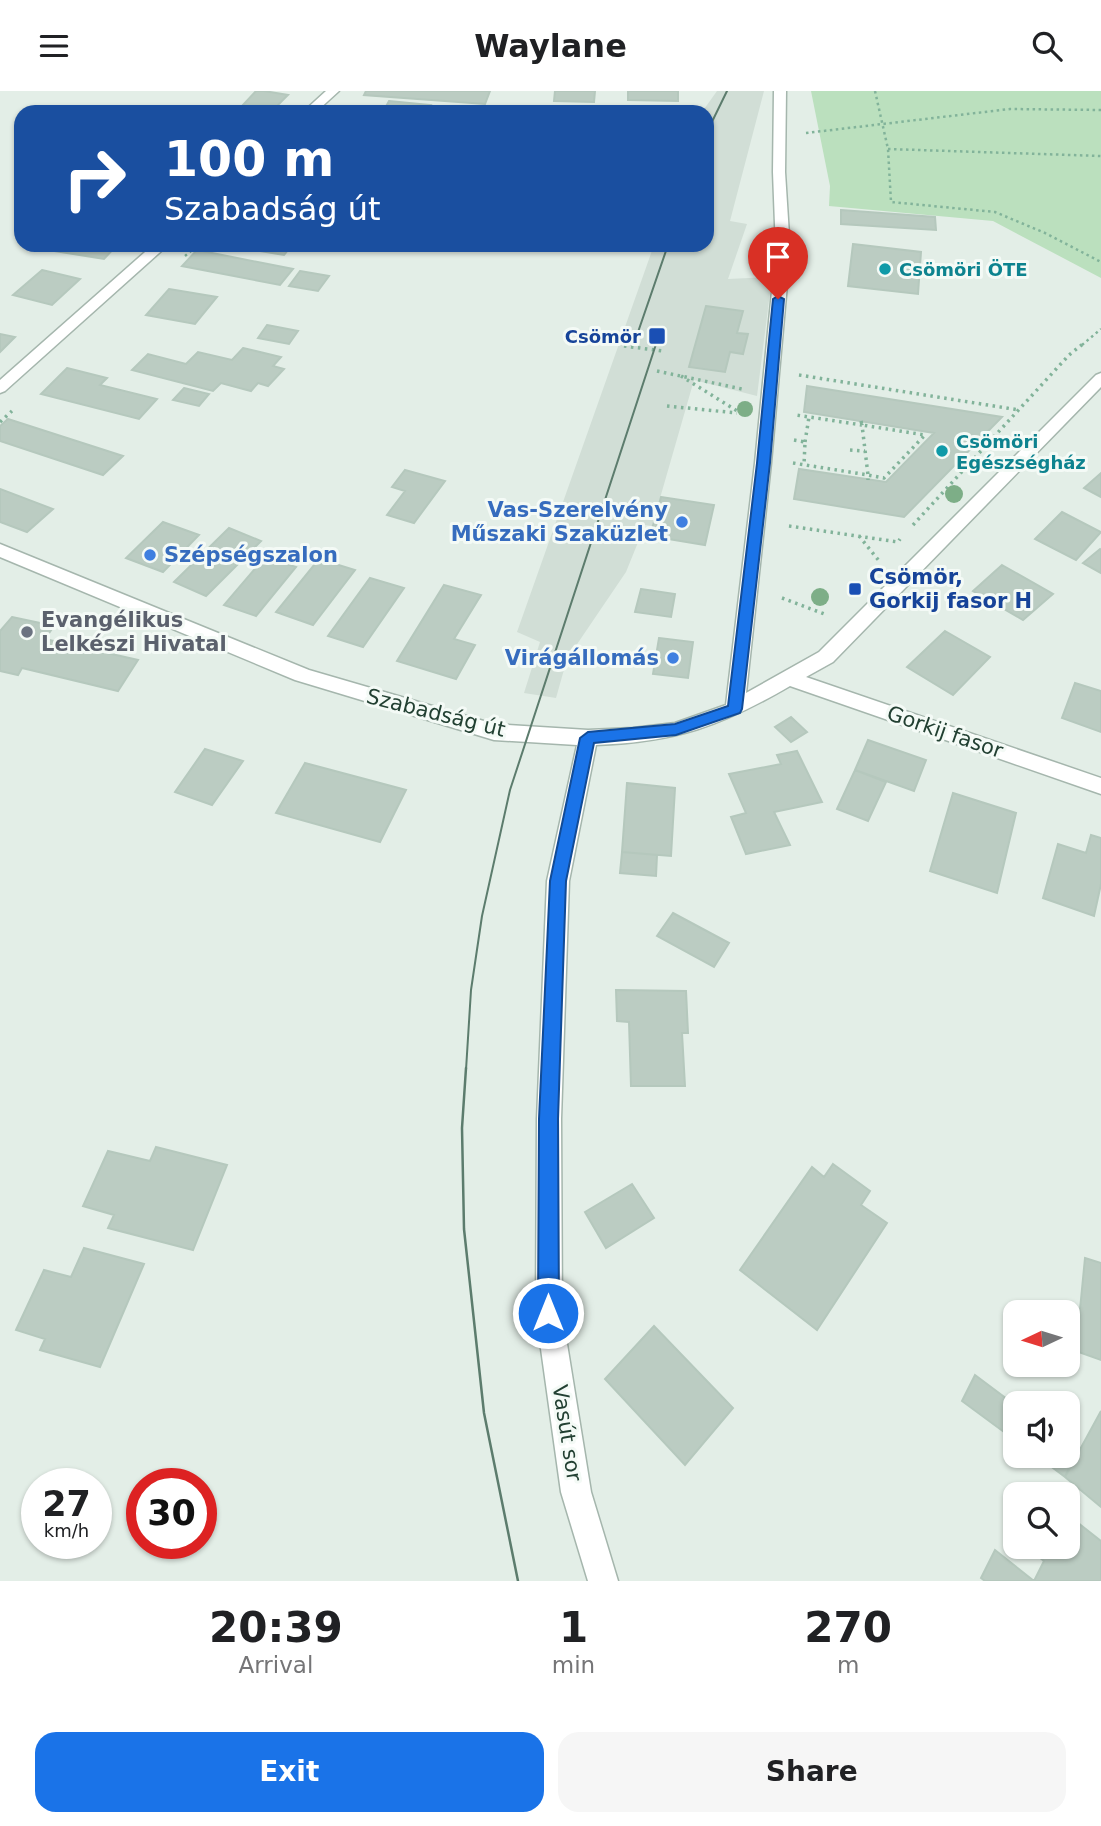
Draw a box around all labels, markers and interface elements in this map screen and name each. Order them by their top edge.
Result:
icon: menu [35,27,73,65]
text: Waylane [474,27,627,65]
icon: search [1028,27,1066,65]
text: 100 m [164,131,334,188]
icon: right [49,133,140,224]
text: Szabadság út [164,190,381,228]
pin [748,227,808,299]
icon: arrive [759,238,797,276]
place label: Csömöri ÖTE [899,259,1028,280]
marker: Csömöri ÖTE [877,261,893,277]
place label: Csömör [565,326,641,347]
marker: Csömör [647,326,667,346]
place label: Csömöri Egészségház [956,431,1086,473]
marker: Csömöri Egészségház [934,443,950,459]
place label: Vas-Szerelvény Műszaki Szaküzlet [451,498,668,546]
marker: Vas-Szerelvény Műszaki Szaküzlet [674,514,690,530]
place label: Szépségszalon [164,543,338,567]
marker: Szépségszalon [142,547,158,563]
place label: Csömör, Gorkij fasor H [869,565,1032,613]
marker: Csömör, Gorkij fasor H [847,581,863,597]
place label: Evangélikus Lelkészi Hivatal [41,608,227,656]
marker: Evangélikus Lelkészi Hivatal [19,624,35,640]
place label: Virágállomás [505,646,659,670]
marker: Virágállomás [665,650,681,666]
street label: Szabadság út [364,684,508,742]
street label: Gorkij fasor [884,701,1006,763]
position arrow [511,1276,585,1350]
north arrow [1003,1300,1080,1377]
map controls [1003,1300,1080,1559]
street label: Vasút sor [548,1383,587,1483]
button: sound [1003,1391,1080,1468]
speed limit sign: 30 [126,1468,217,1559]
button: search [1003,1482,1080,1559]
text: 27 [42,1484,91,1524]
text: km/h [44,1520,89,1541]
text: 20:39 [209,1603,343,1652]
text: 1 [559,1603,588,1652]
text: 270 [804,1603,892,1652]
text: Arrival [239,1652,313,1678]
text: min [552,1652,595,1678]
text: m [837,1652,859,1678]
button: Exit [35,1732,544,1812]
button: Share [558,1732,1066,1812]

